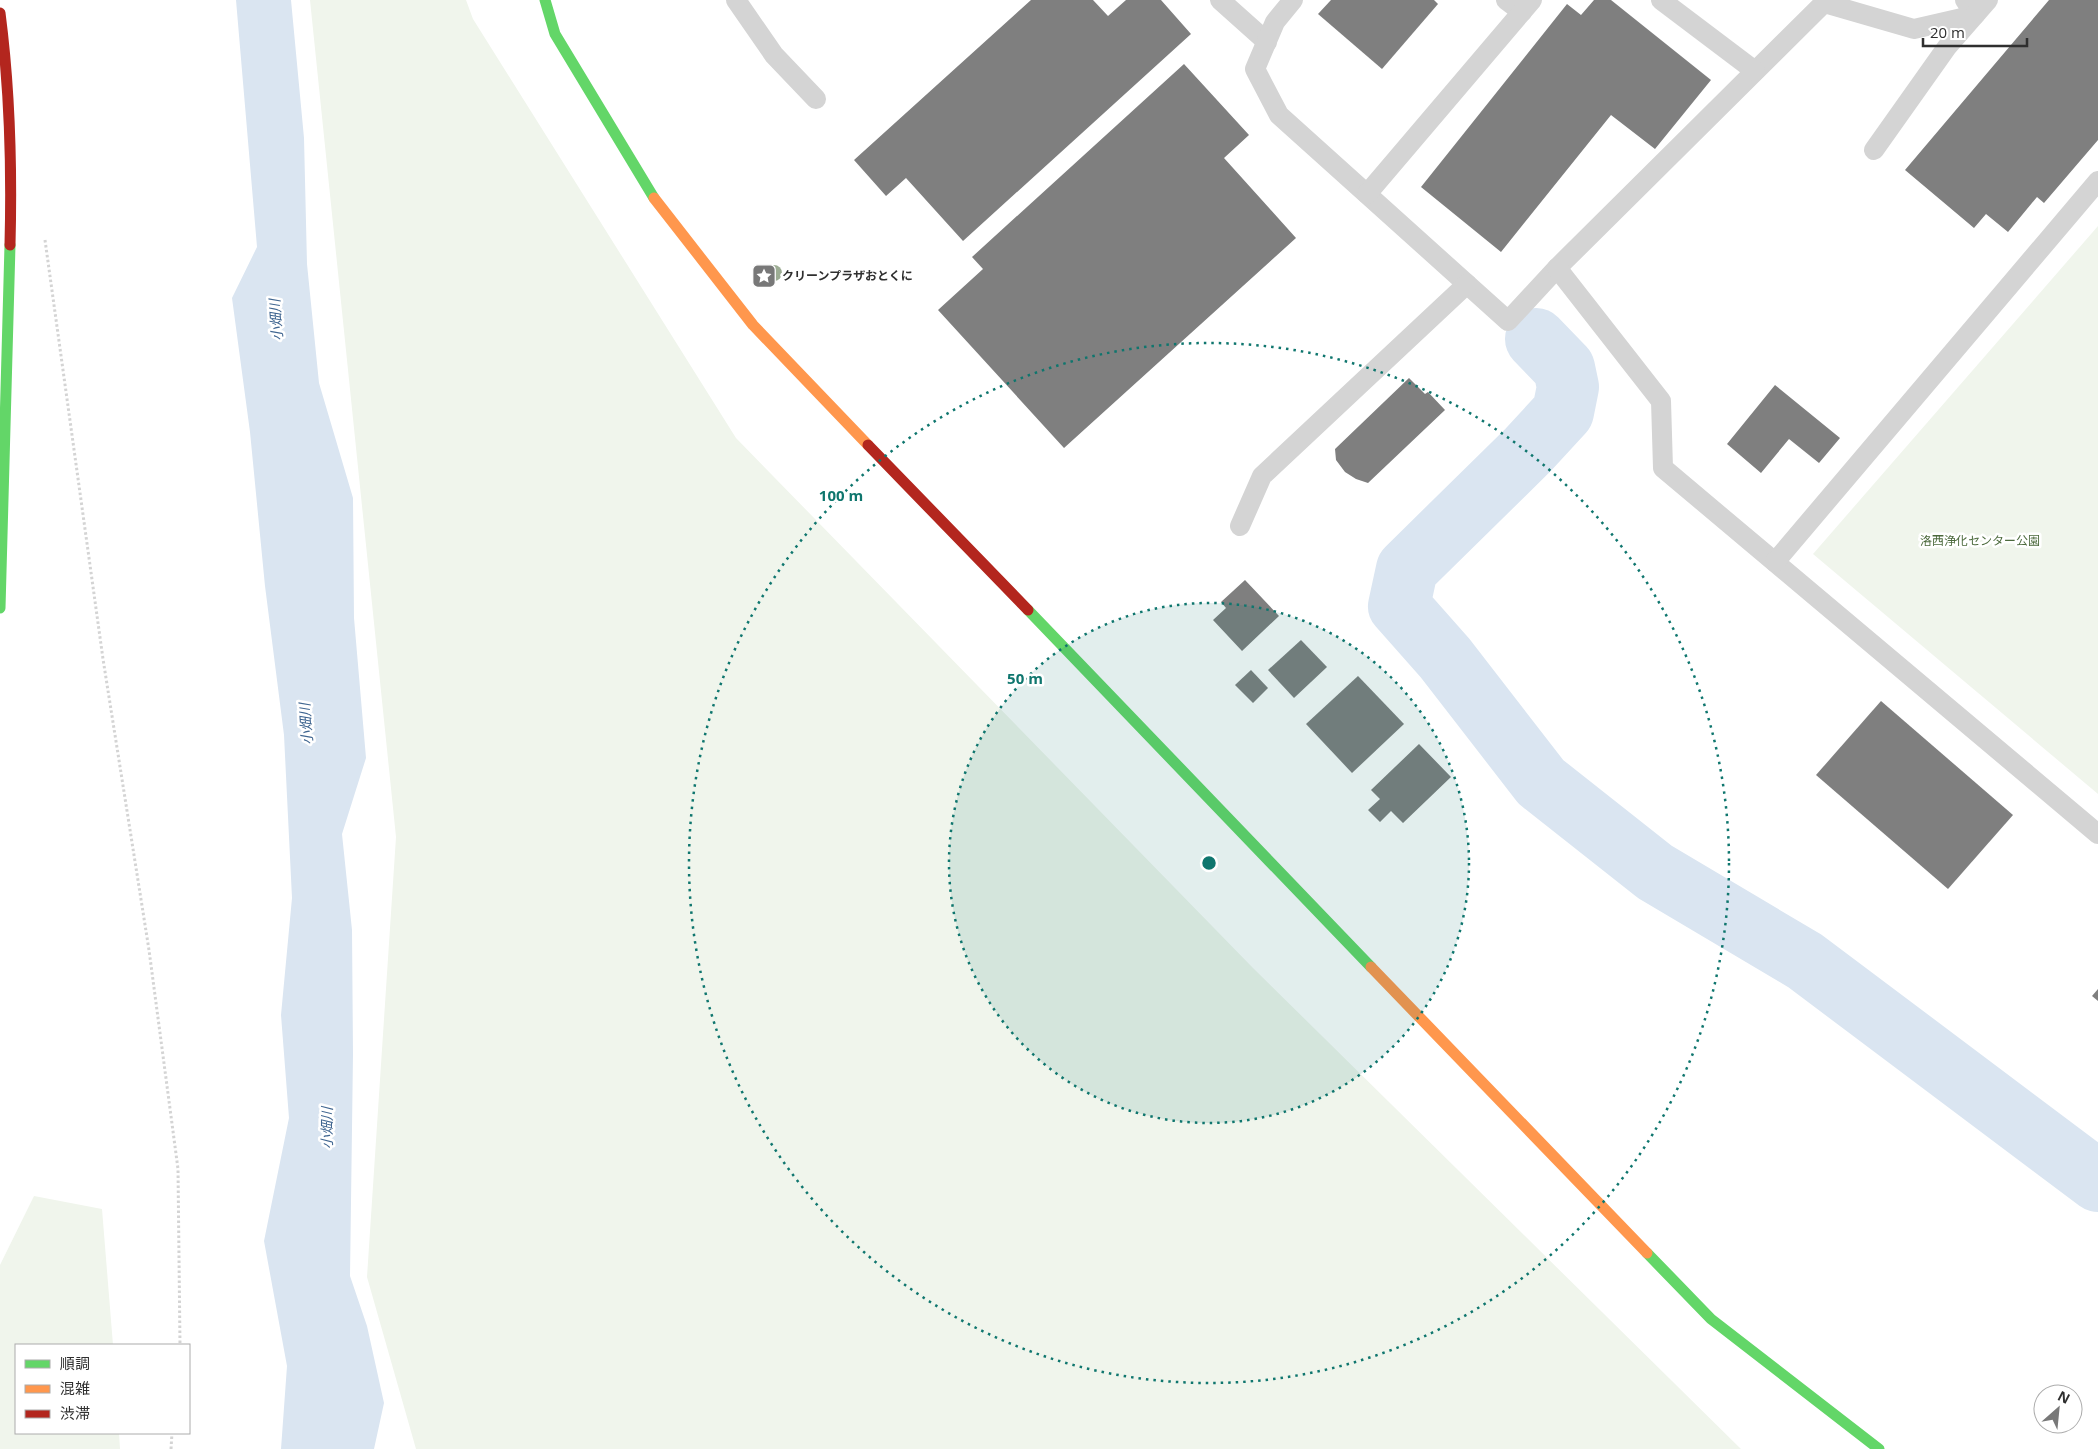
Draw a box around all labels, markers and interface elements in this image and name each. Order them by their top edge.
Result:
scale bar [1923,15,2027,47]
text: 20 m [1930,22,1965,42]
place icon: クリーンプラザおとくに [751,263,777,289]
place label: クリーンプラザおとくに [782,267,913,284]
water label: 小畑川 [264,296,286,342]
text: 100 m [819,485,863,505]
park label: 洛西浄化センター公園 [1920,532,2040,549]
text: 50 m [1007,668,1043,688]
water label: 小畑川 [294,700,316,746]
centre of rings [1200,854,1218,872]
water label: 小畑川 [317,1105,336,1149]
legend [15,1344,190,1434]
text: 順調 [60,1353,90,1373]
text: 混雑 [60,1378,90,1398]
north arrow [2033,1384,2083,1434]
text: N [2055,1386,2074,1408]
text: 渋滞 [60,1403,90,1423]

